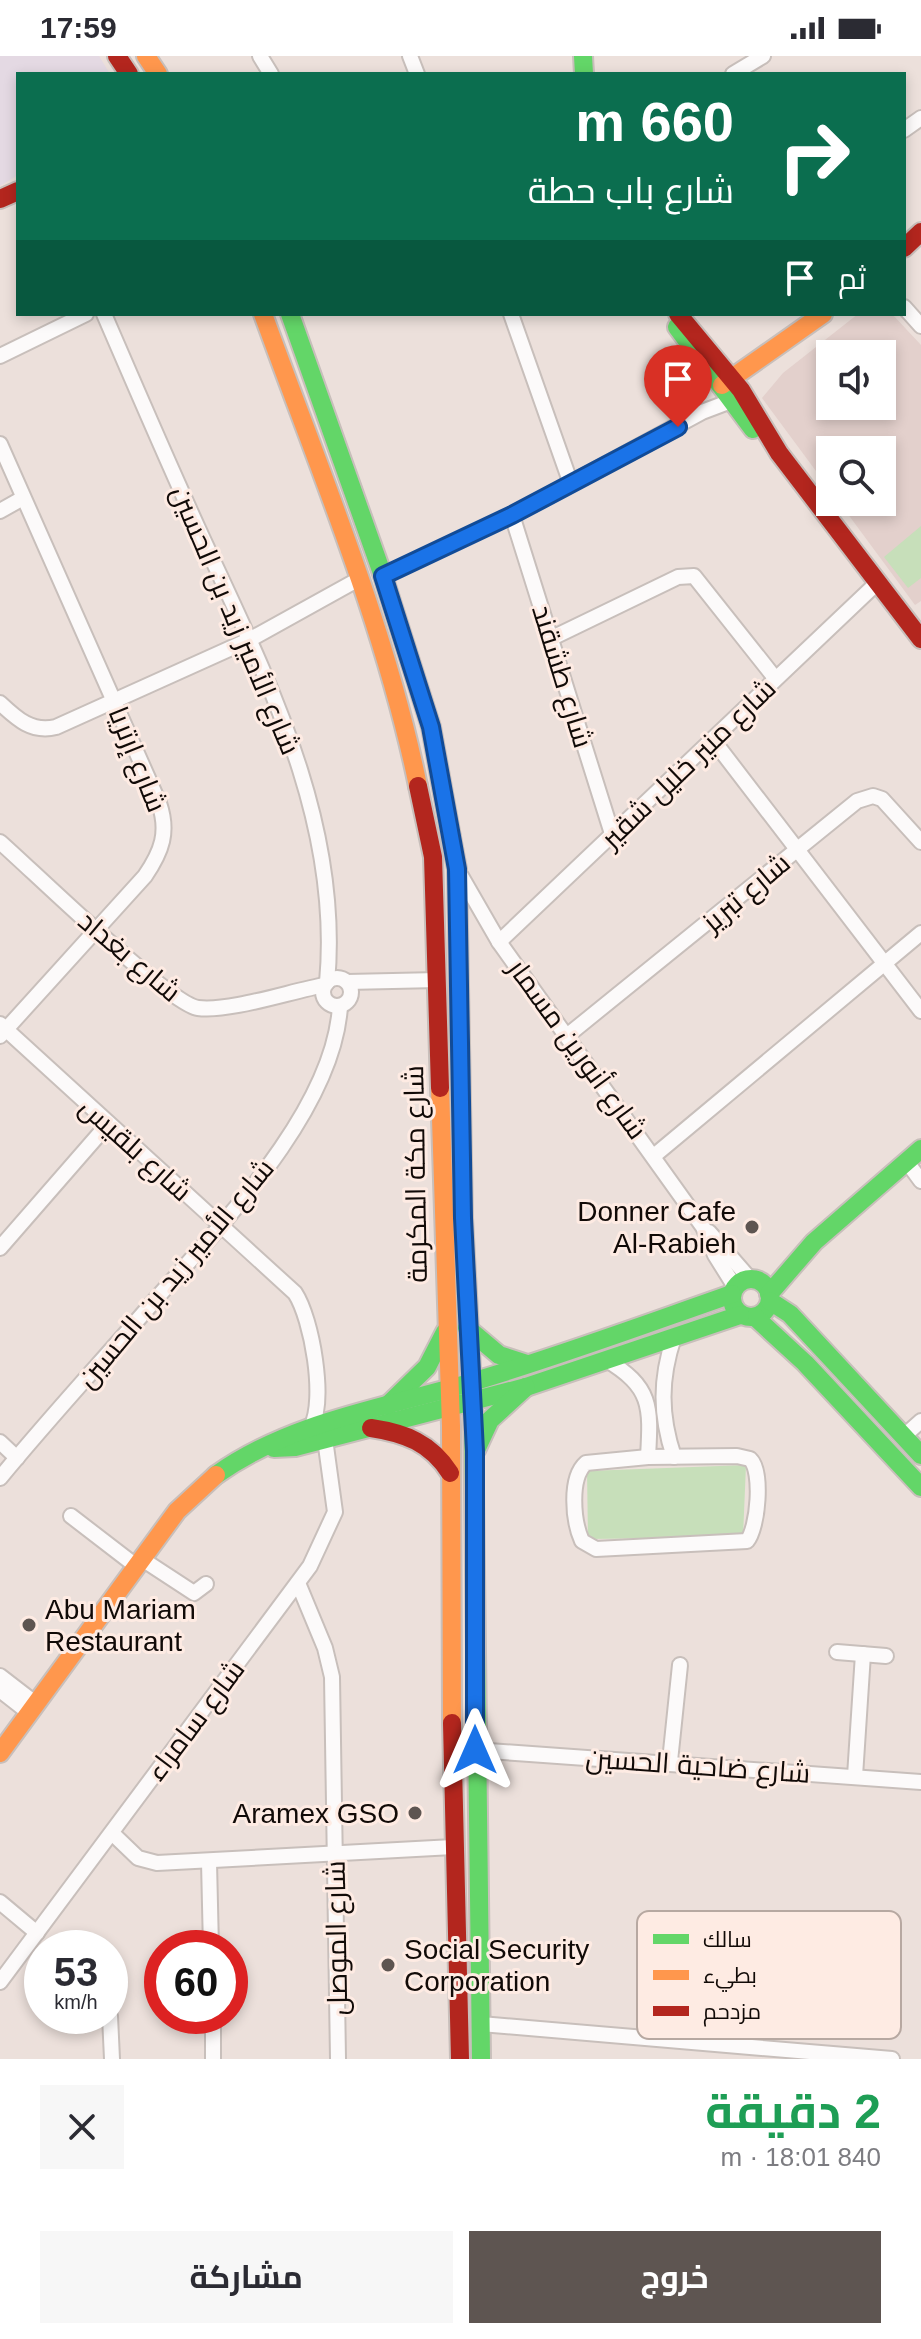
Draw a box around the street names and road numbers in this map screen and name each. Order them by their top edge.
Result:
street label: شارع الأمير زيد بن الحسين [162,481,306,760]
street label: شارع طشقند [523,601,599,752]
street label: شارع منير خليل شقير [593,672,784,858]
street label: شارع إرتريا [100,702,173,817]
street label: شارع تبريز [695,847,798,941]
street label: شارع بغداد [71,905,187,1010]
street label: شارع أنورين مسمار [498,951,655,1147]
street label: شارع مكة المكرمة [398,1065,436,1283]
street label: شارع بلقيس [72,1091,198,1210]
street label: شارع الأمير زيد بن الحسين [71,1153,282,1396]
street label: شارع سامراء [140,1654,253,1788]
street label: شارع ضاحية الحسين [584,1742,811,1792]
street label: شارع الموصل [320,1860,356,2016]

